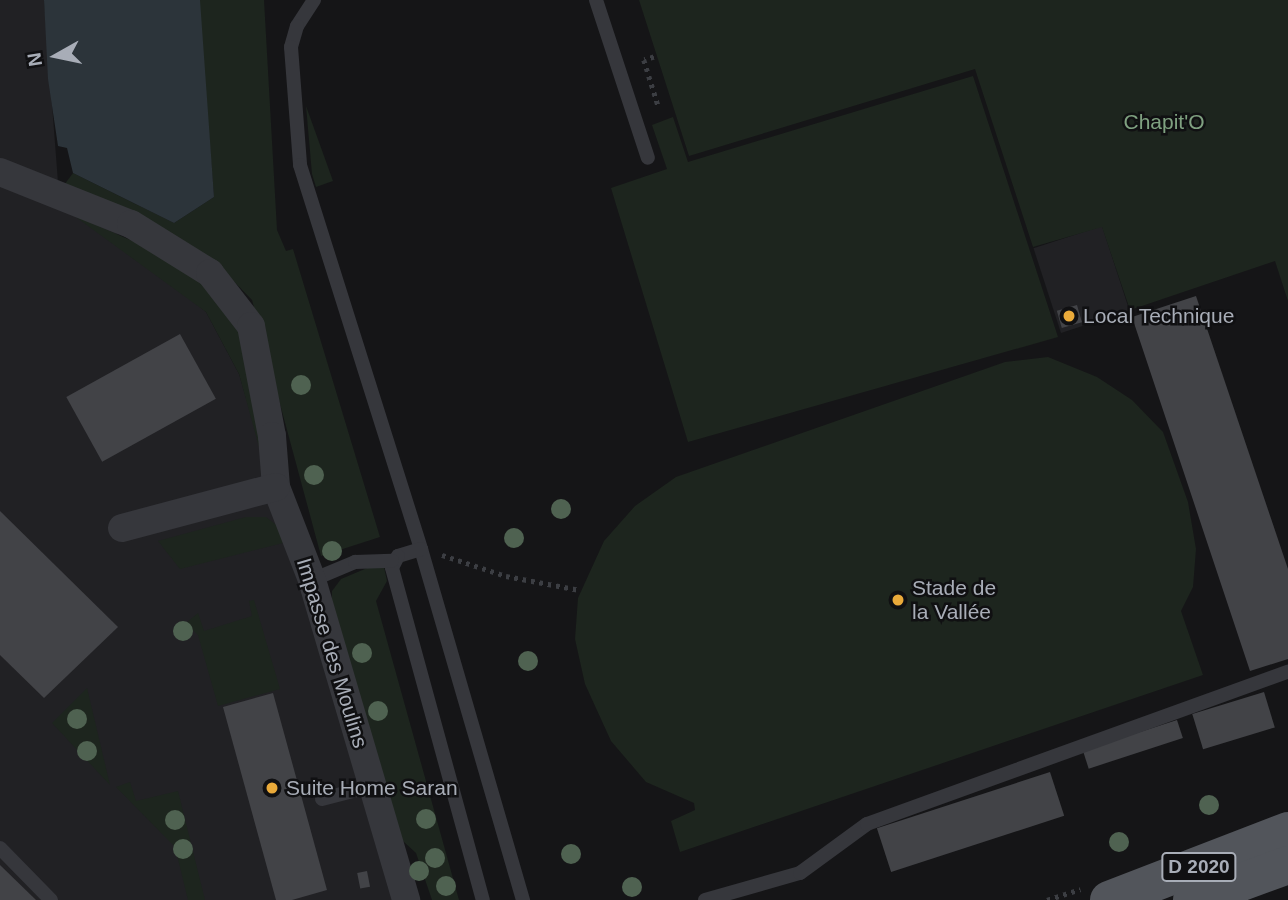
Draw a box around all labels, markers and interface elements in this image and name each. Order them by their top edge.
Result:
north arrow [21,21,91,91]
text: N [23,51,46,68]
park label: Chapit'O [1123,109,1205,135]
place label: Local Technique [1083,303,1235,329]
marker: Local Technique [1061,308,1077,324]
street label: Impasse des Moulins [291,555,373,751]
place label: Stade de la Vallée [912,575,996,625]
marker: Stade de la Vallée [890,592,906,608]
place label: Suite Home Saran [286,775,458,801]
marker: Suite Home Saran [264,780,280,796]
road number: D 2020 [1160,852,1238,882]

